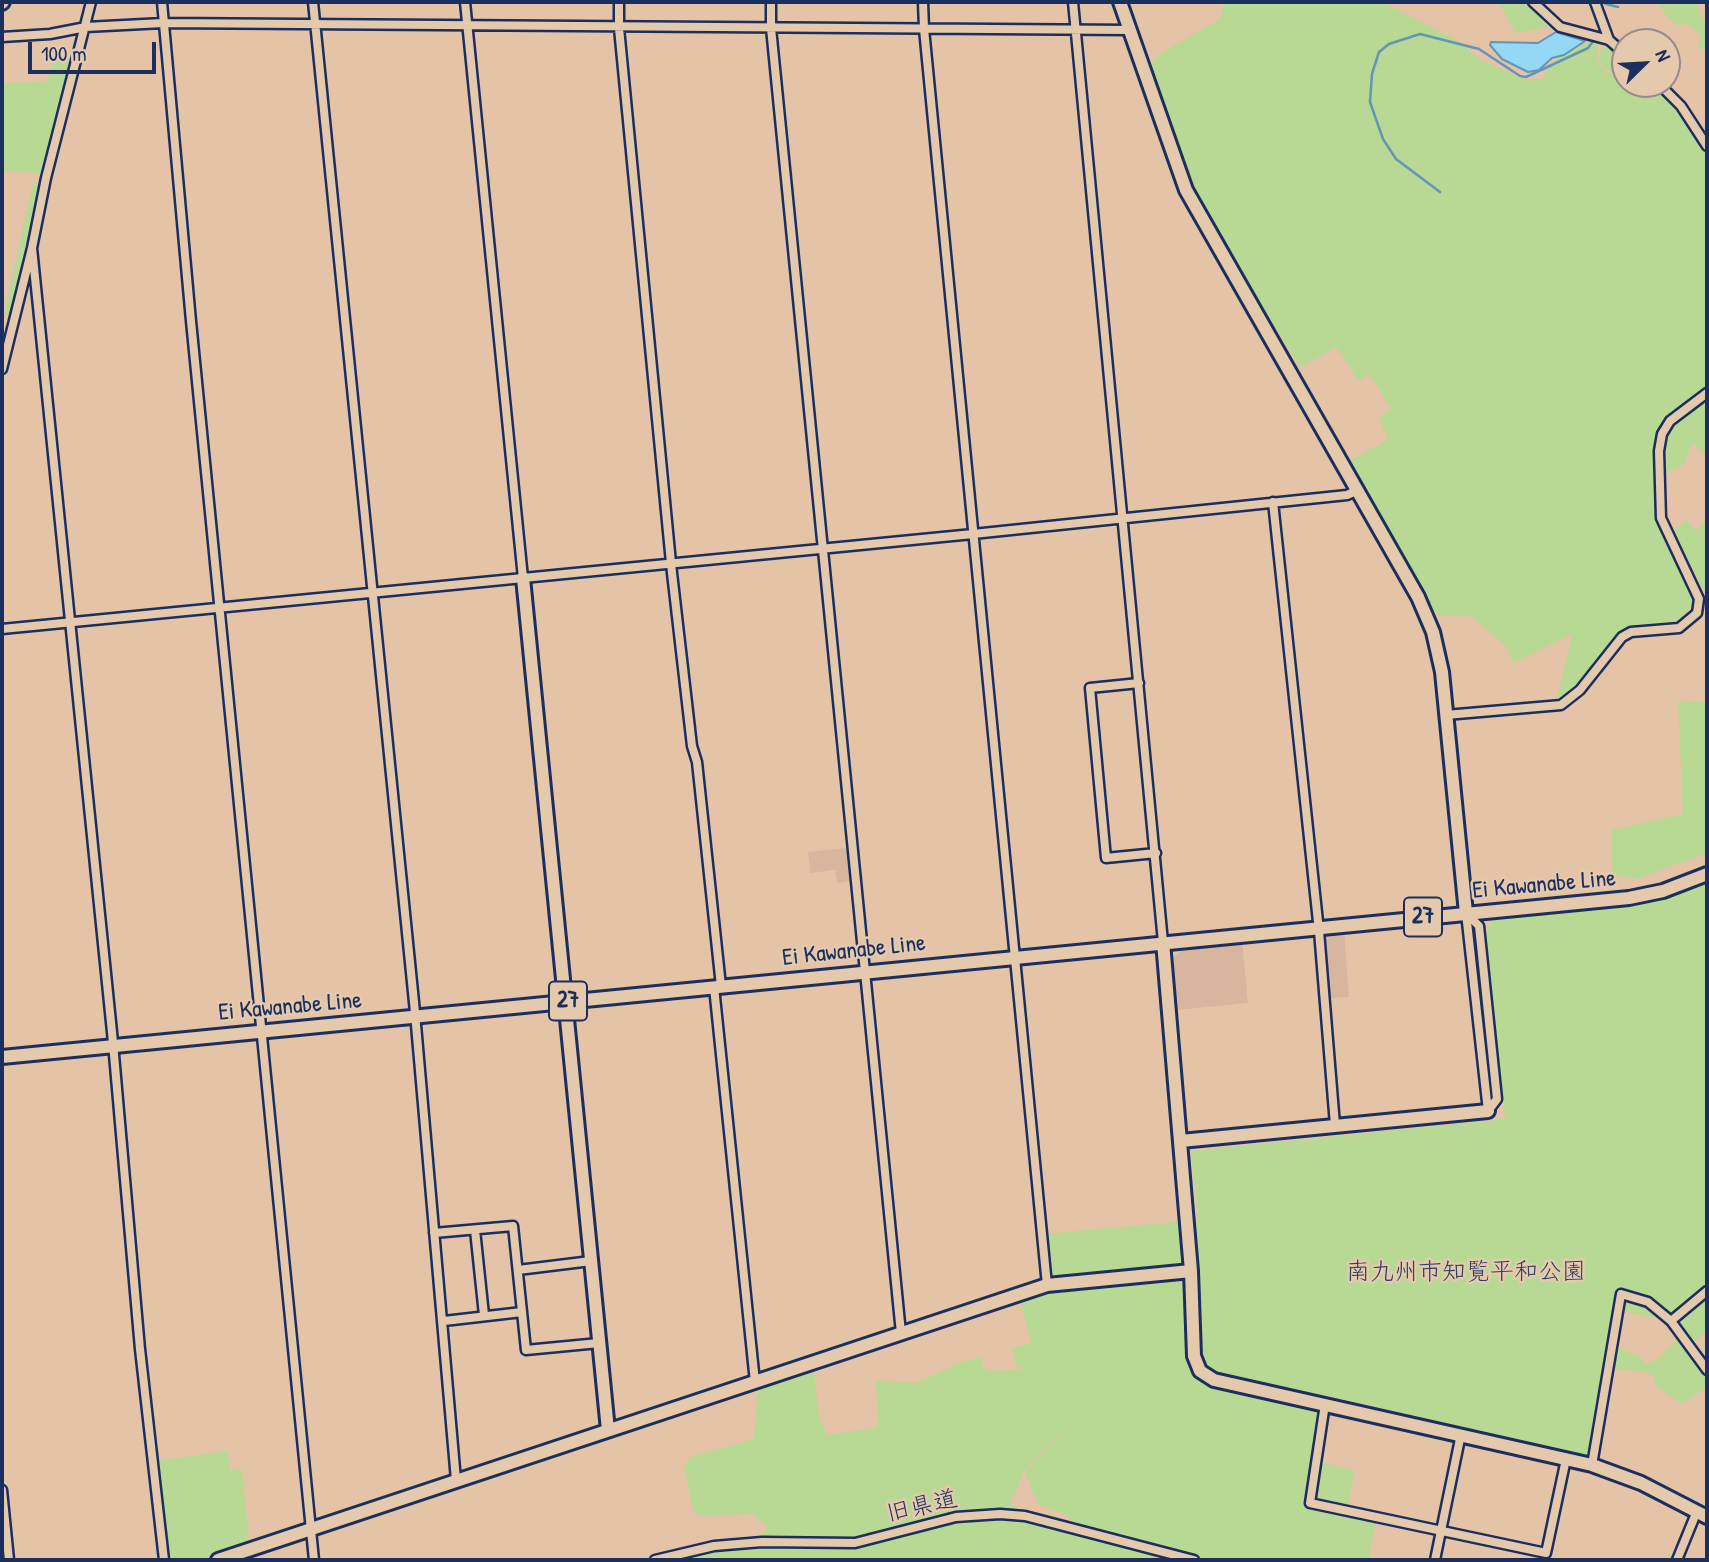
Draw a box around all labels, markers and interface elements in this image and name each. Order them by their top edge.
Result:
scale bar [32,28,159,72]
north arrow [1611,28,1681,98]
text: 100 m [41,39,87,68]
text: N [1649,45,1677,65]
street label: Ei Kawanabe Line [1471,864,1617,906]
road number: 27 [1404,898,1442,936]
street label: Ei Kawanabe Line [781,929,927,973]
road number: 27 [549,982,587,1020]
street label: Ei Kawanabe Line [217,986,363,1028]
park label: 南九州市知覧平和公園 [1346,1259,1586,1287]
street label: 旧県道 [884,1485,960,1529]

